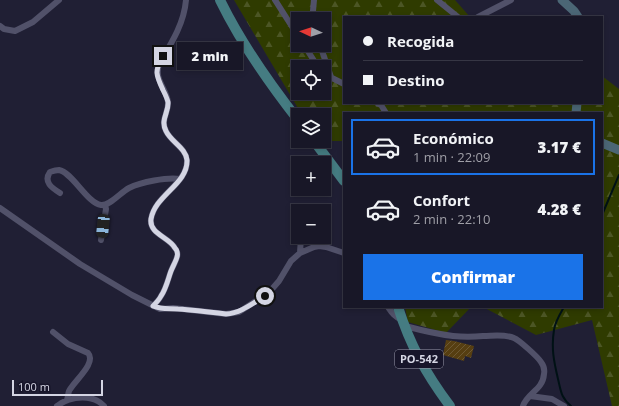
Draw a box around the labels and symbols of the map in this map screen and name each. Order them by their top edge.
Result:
north arrow [291,12,331,52]
callout: 2 min [177,42,243,70]
route end [154,47,172,65]
car [96,213,110,239]
route start [256,287,274,305]
road number: PO-542 [395,350,443,368]
scale bar [12,378,103,397]

